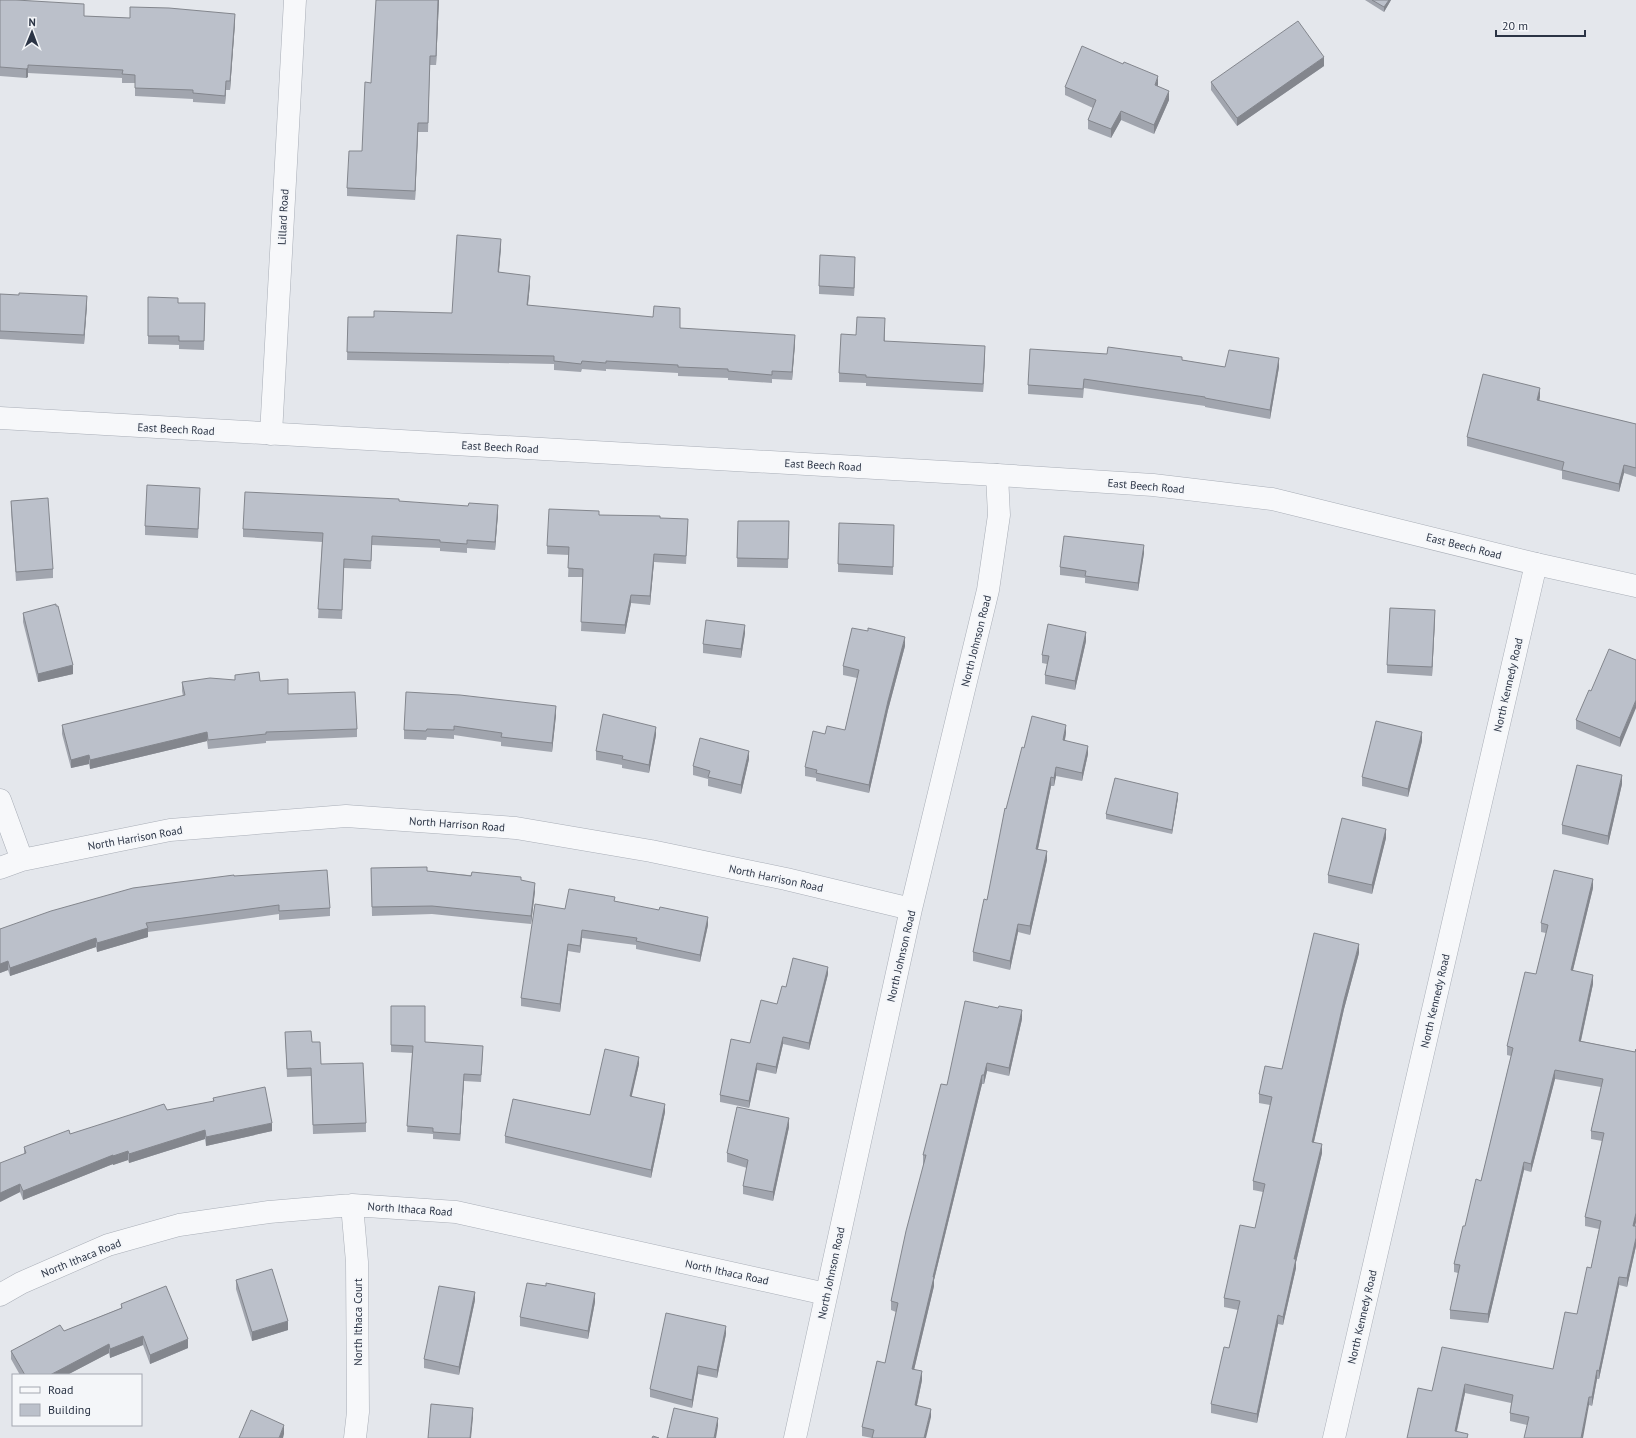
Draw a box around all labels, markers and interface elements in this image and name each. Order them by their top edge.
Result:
north arrow [12,12,52,52]
scale bar [1496,12,1585,38]
text: N [28,15,36,29]
text: 20 m [1502,18,1528,33]
street label: Lillard Road [275,188,291,246]
street label: East Beech Road [137,420,215,438]
street label: East Beech Road [461,438,539,456]
street label: East Beech Road [784,456,862,474]
street label: East Beech Road [1107,476,1185,496]
street label: East Beech Road [1425,530,1503,562]
street label: North Johnson Road [958,594,994,688]
street label: North Kennedy Road [1490,636,1526,734]
street label: North Harrison Road [409,814,505,834]
street label: North Harrison Road [86,823,184,853]
street label: North Harrison Road [728,861,825,895]
street label: North Johnson Road [884,909,918,1003]
street label: North Kennedy Road [1417,952,1453,1050]
street label: North Ithaca Road [367,1199,453,1219]
street label: North Johnson Road [814,1226,848,1320]
street label: North Ithaca Road [39,1236,123,1280]
street label: North Ithaca Road [684,1256,770,1288]
street label: North Kennedy Road [1344,1268,1380,1366]
street label: North Ithaca Court [351,1278,365,1366]
legend [12,1374,142,1426]
text: Road [48,1382,73,1397]
text: Building [48,1402,91,1417]

